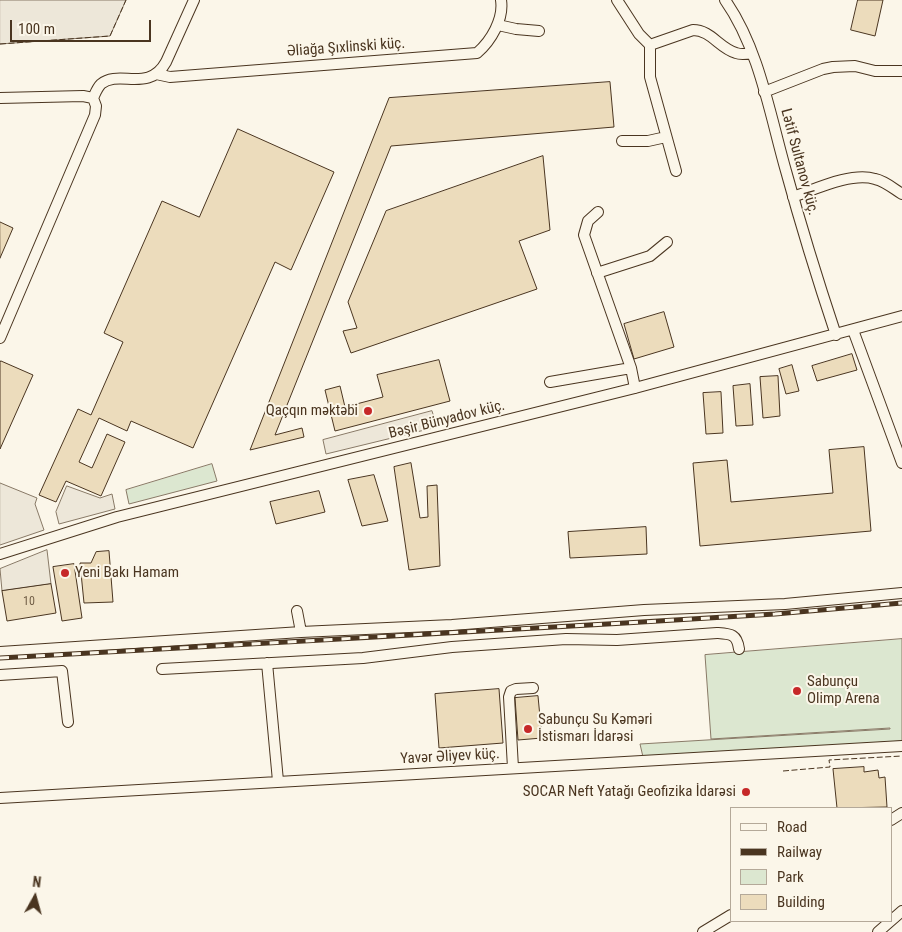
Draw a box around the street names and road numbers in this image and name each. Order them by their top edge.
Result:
street label: Əliağa Şıxlinski küç. [286,35,406,61]
street label: Lətif Sultanov küç. [776,107,822,217]
street label: Bəşir Bünyadov küç. [387,397,507,443]
street label: Yavər Əliyev küç. [400,745,500,769]

